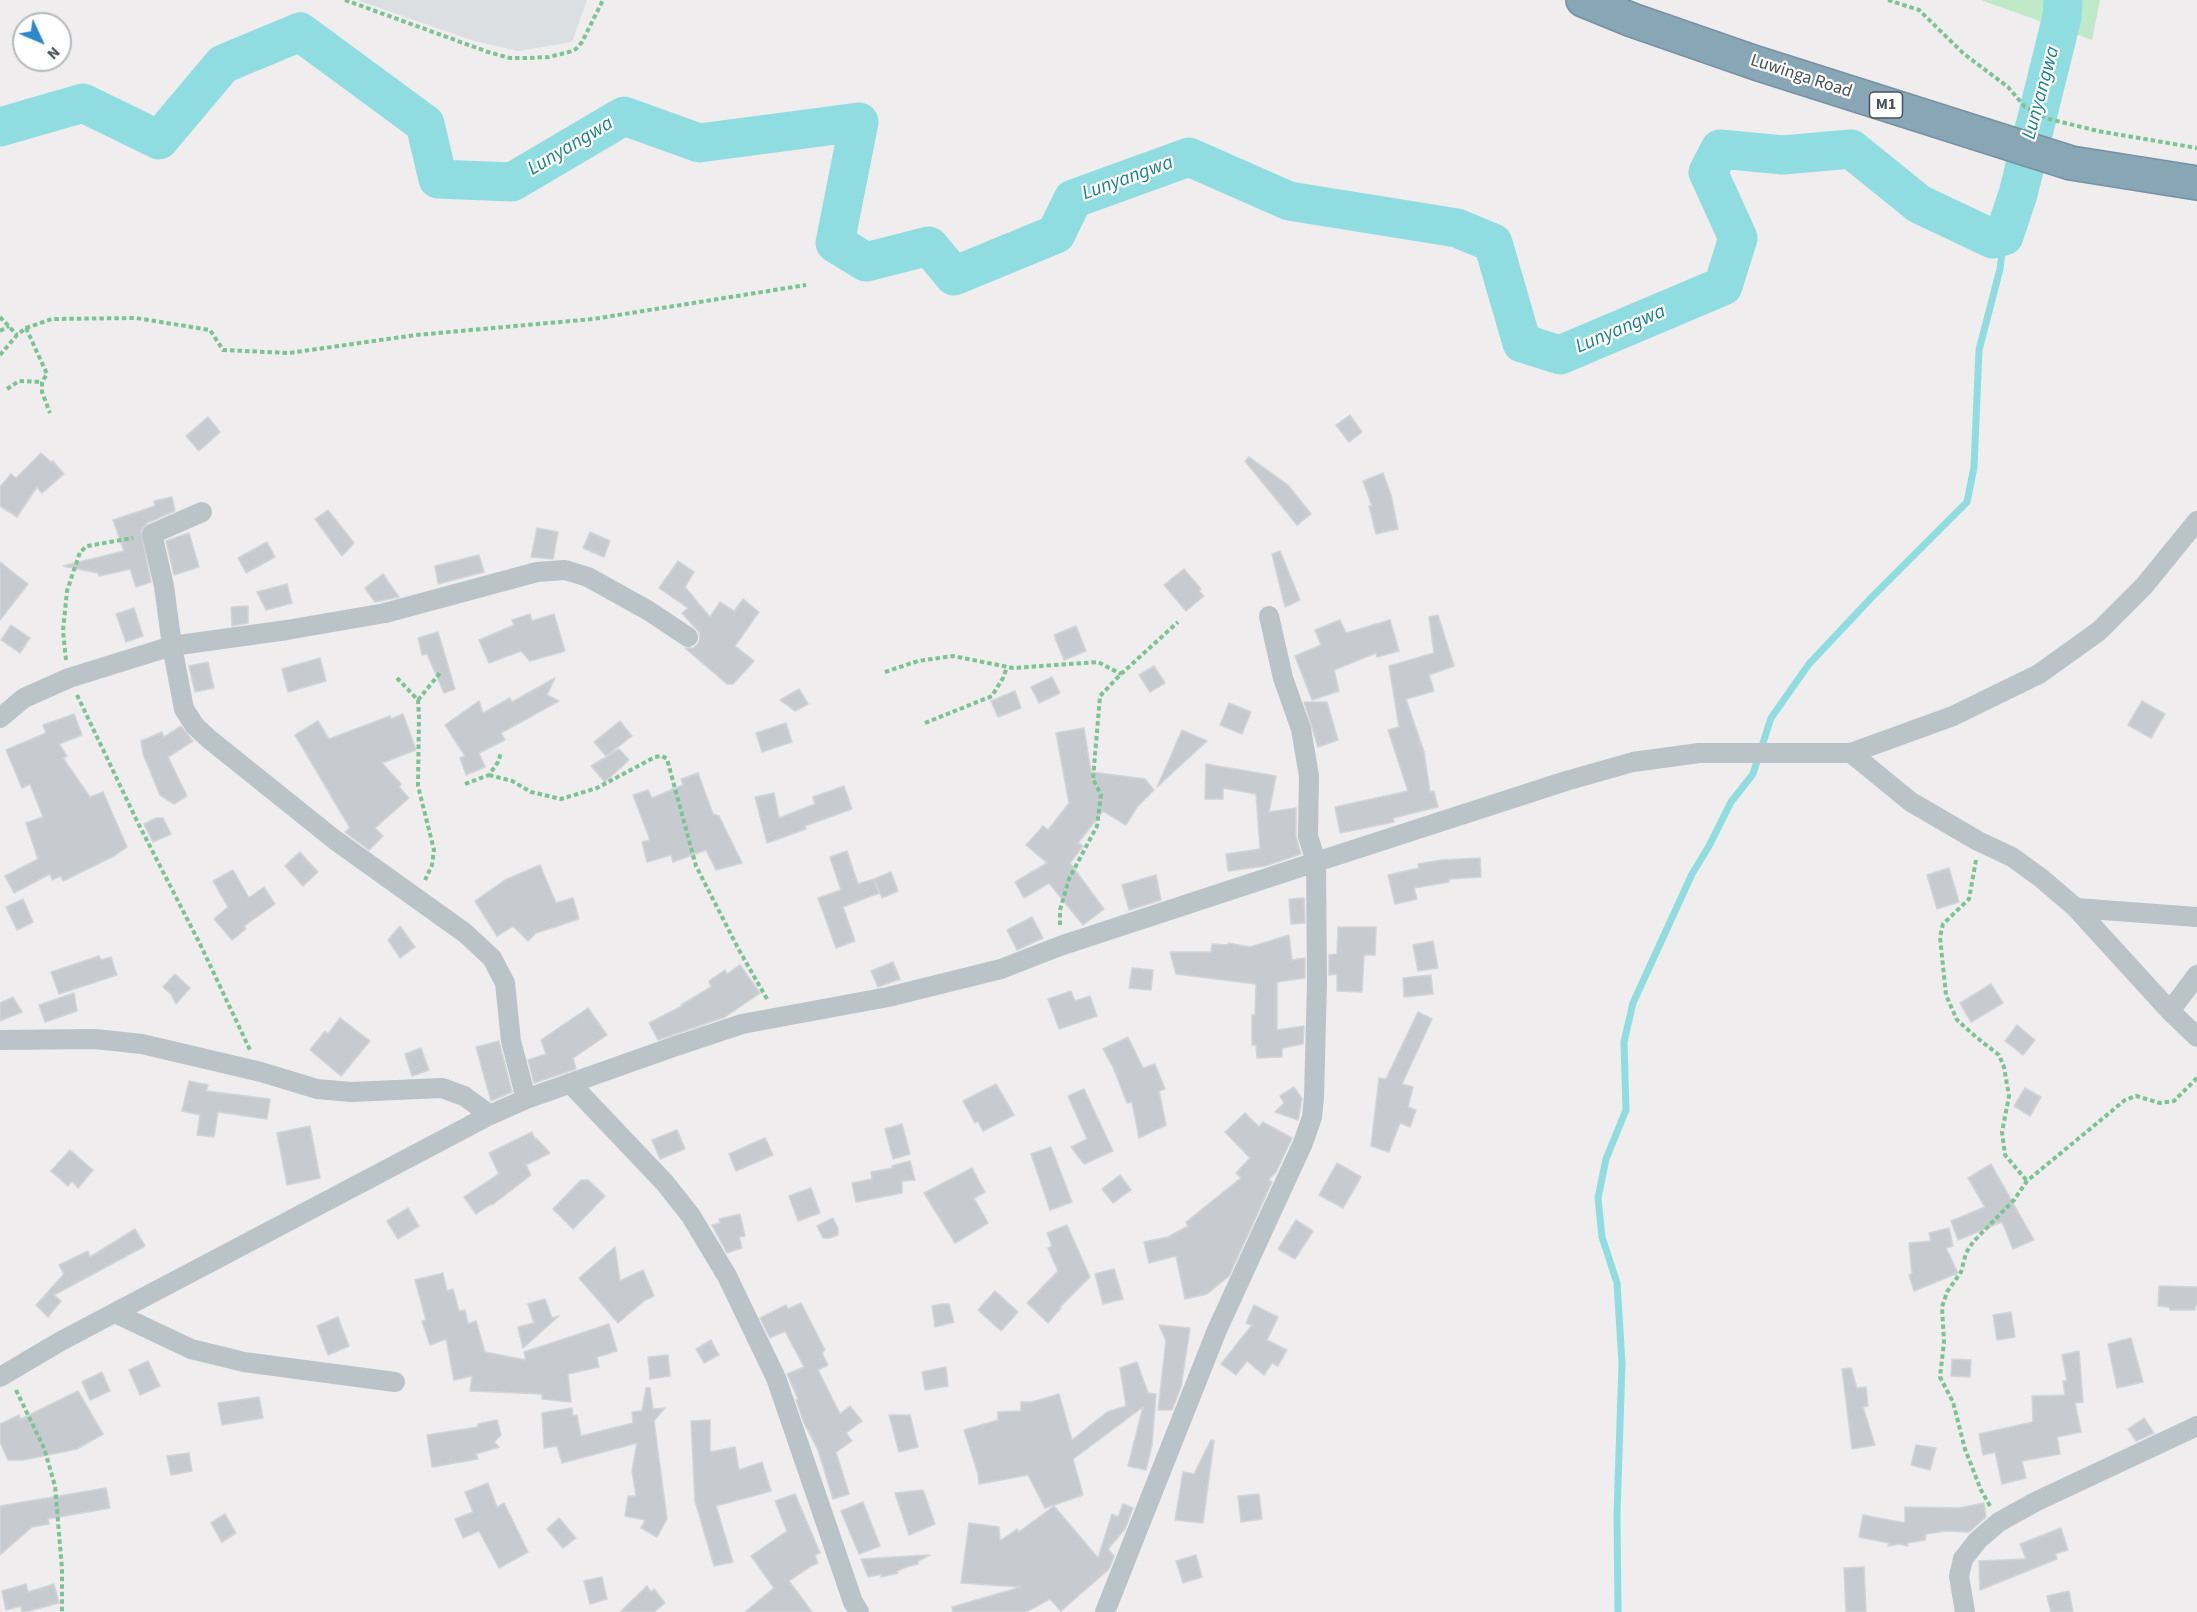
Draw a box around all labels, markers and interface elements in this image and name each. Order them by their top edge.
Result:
north arrow [12,12,72,72]
text: N [42,42,65,65]
water label: Lunyangwa [2018,44,2066,142]
street label: Luwinga Road [1747,50,1855,104]
road number: M1 [1870,92,1902,118]
water label: Lunyangwa [524,112,618,182]
water label: Lunyangwa [1079,151,1177,207]
water label: Lunyangwa [1572,300,1670,360]

